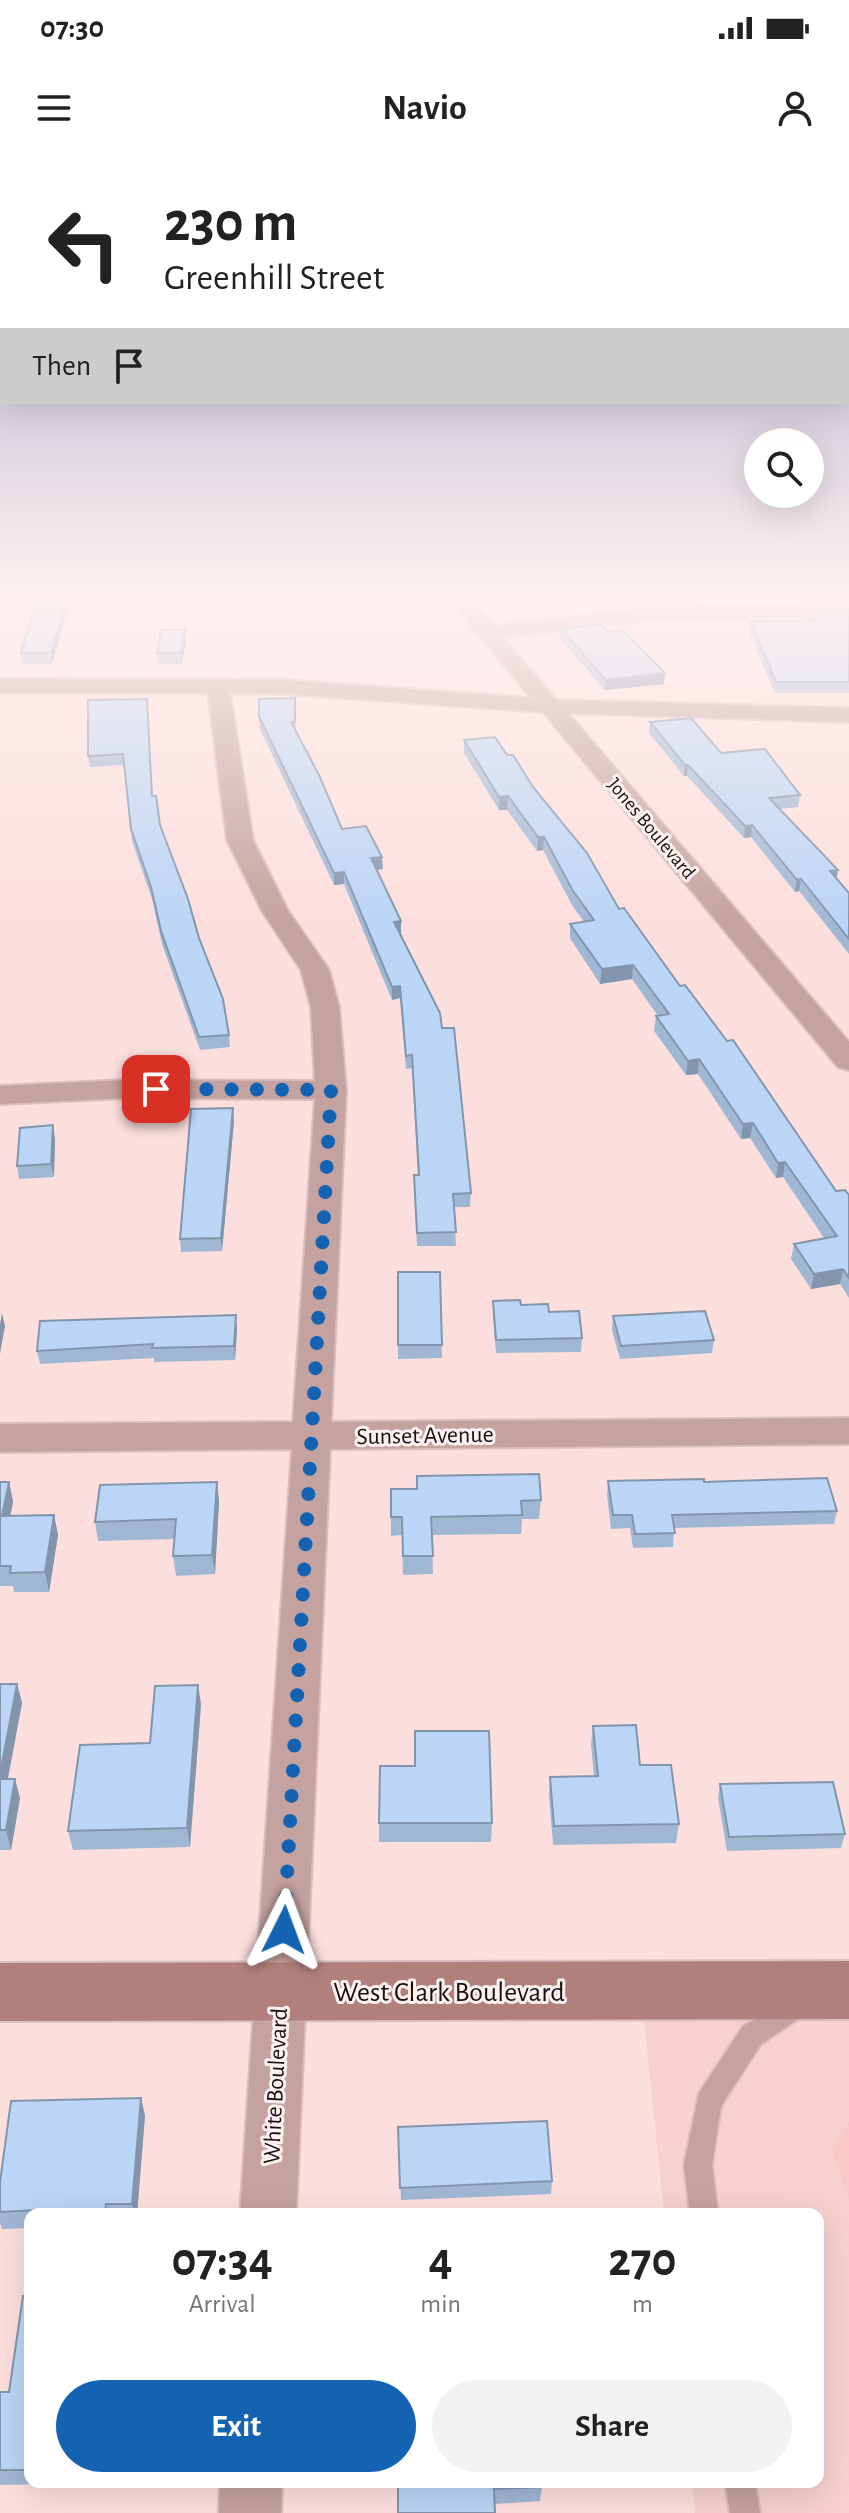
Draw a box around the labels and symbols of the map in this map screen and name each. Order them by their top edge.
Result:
street label: Jones Boulevard [604,775,699,883]
pin [122,1055,190,1123]
street label: Sunset Avenue [356,1423,494,1449]
position arrow [242,1888,326,1972]
street label: West Clark Boulevard [333,1979,565,2007]
street label: White Boulevard [260,2007,292,2165]

